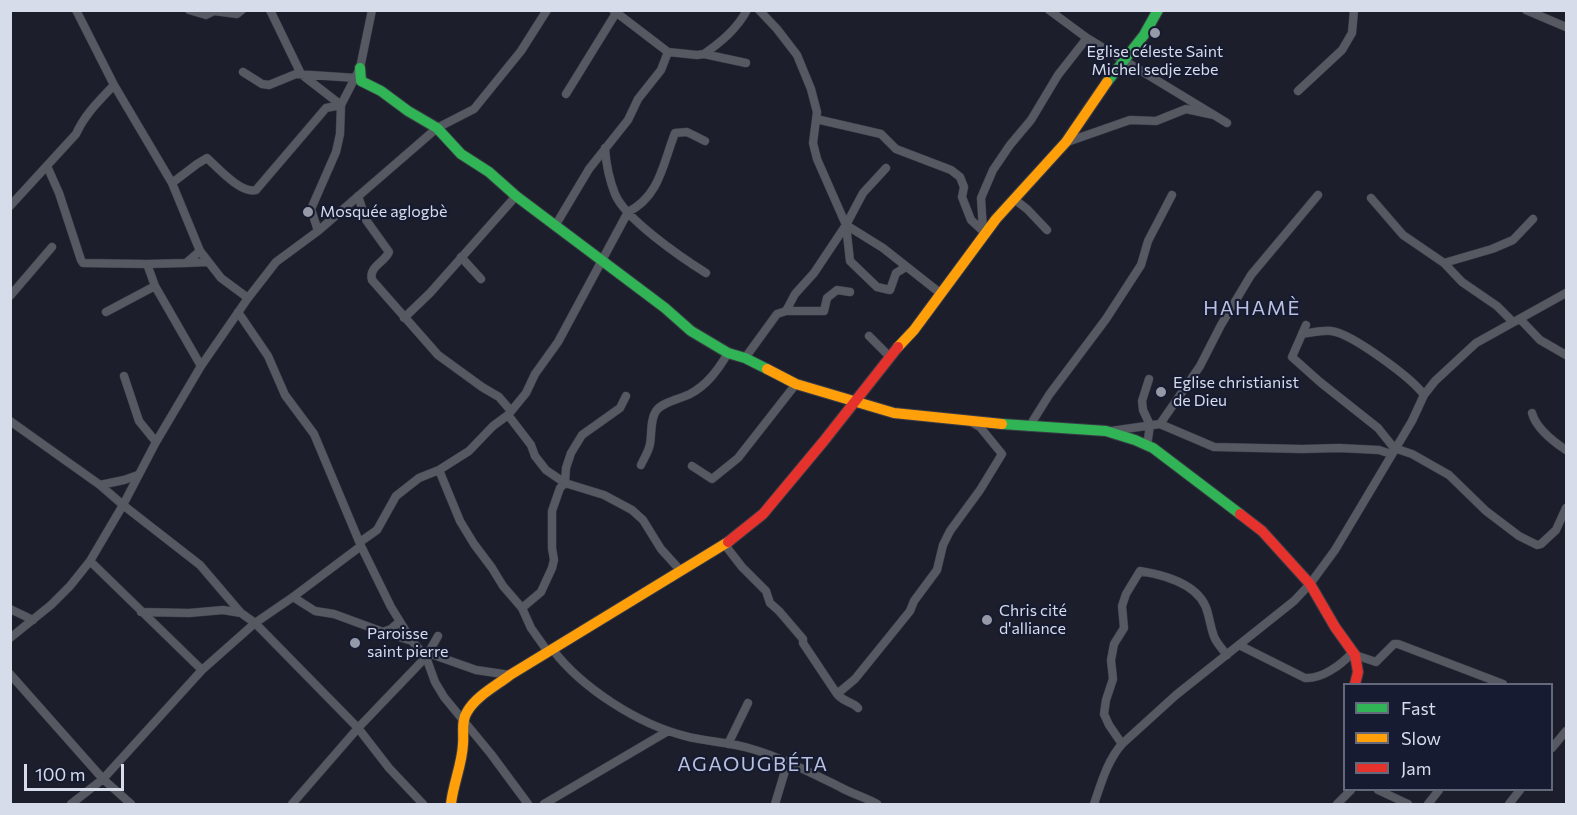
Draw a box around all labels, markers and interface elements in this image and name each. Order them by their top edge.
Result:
marker: Eglise céleste Saint Michel sedje zebe [1148,26,1162,40]
place label: Eglise céleste Saint Michel sedje zebe [1087,42,1223,80]
place label: Mosquée aglogbè [320,202,447,222]
marker: Mosquée aglogbè [301,205,315,219]
district label: HAHAMÈ [1203,296,1301,320]
place label: Eglise christianist de Dieu [1173,373,1299,411]
marker: Eglise christianist de Dieu [1154,385,1168,399]
place label: Chris cité d'alliance [999,601,1067,639]
marker: Chris cité d'alliance [980,613,994,627]
place label: Paroisse saint pierre [367,624,449,662]
marker: Paroisse saint pierre [348,636,362,650]
legend [1343,683,1553,791]
text: Fast [1401,697,1436,719]
text: Slow [1401,727,1441,749]
scale bar [27,752,128,790]
district label: AGAOUGBÉTA [677,752,829,776]
text: Jam [1401,757,1431,779]
text: 100 m [35,763,85,785]

